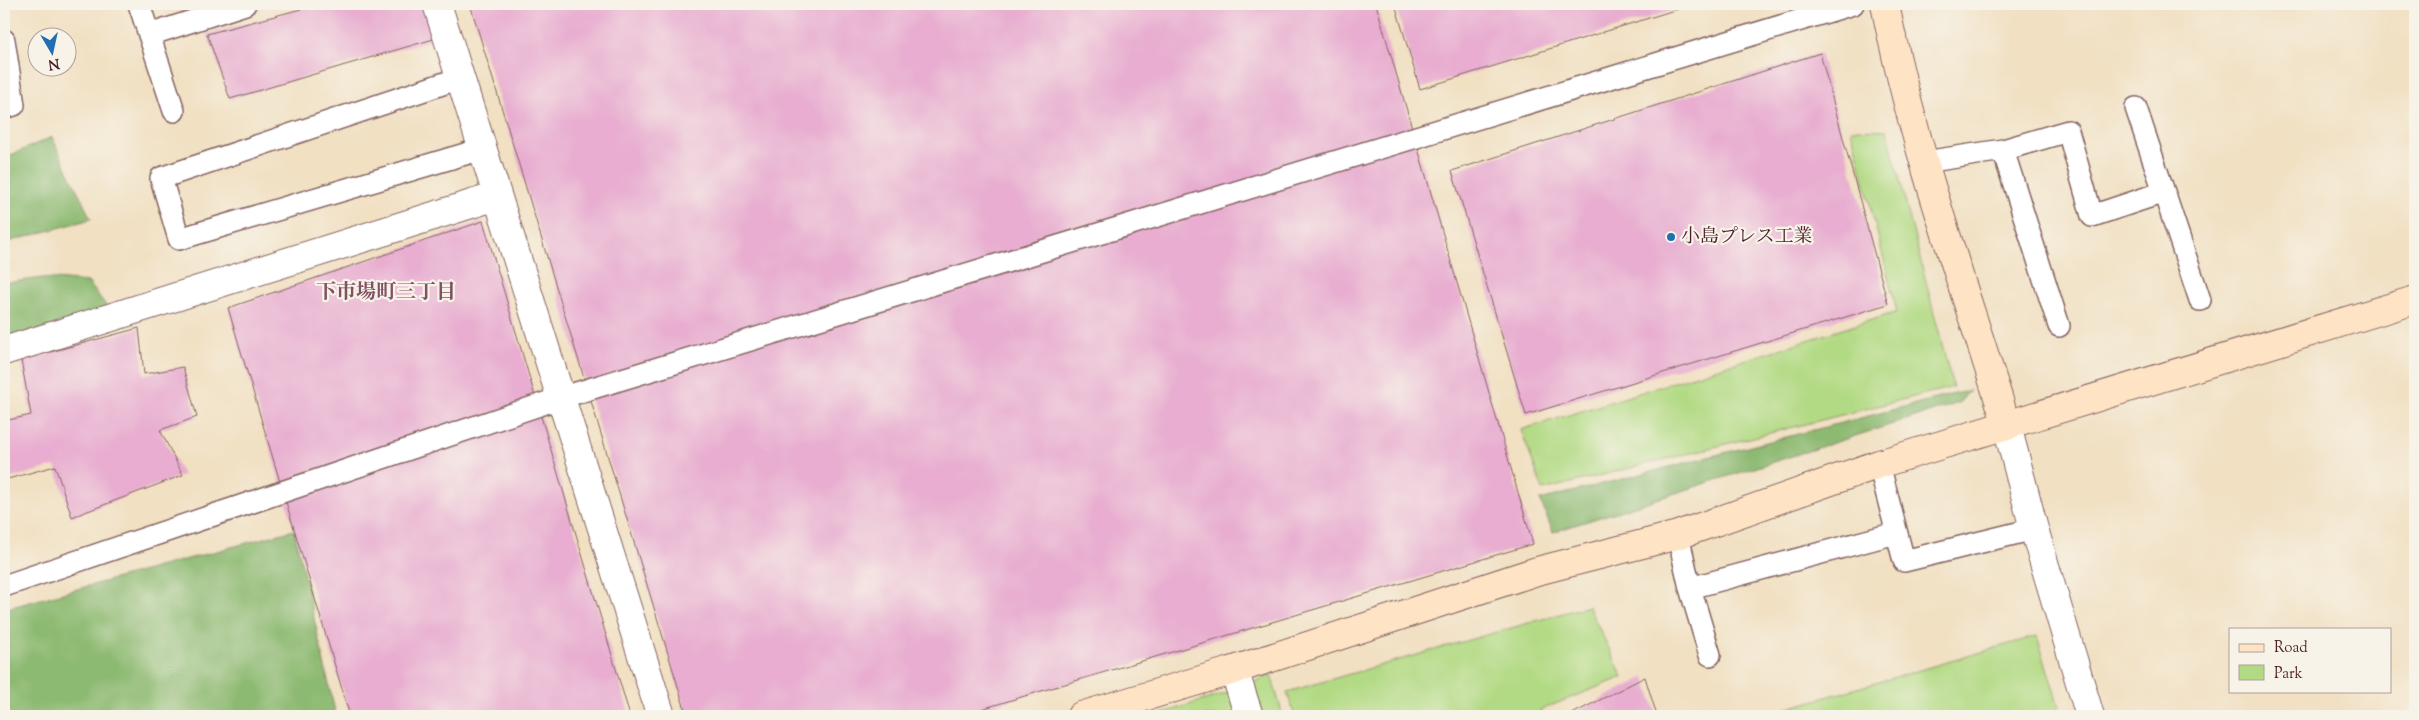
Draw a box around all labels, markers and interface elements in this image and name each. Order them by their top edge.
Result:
north arrow [28,28,78,78]
text: N [47,52,61,74]
place label: 小島プレス工業 [1681,224,1813,251]
marker: 小島プレス工業 [1665,231,1677,243]
district label: 下市場町三丁目 [316,279,456,308]
legend [2229,628,2392,692]
text: Road [2274,638,2308,659]
text: Park [2274,664,2303,685]

